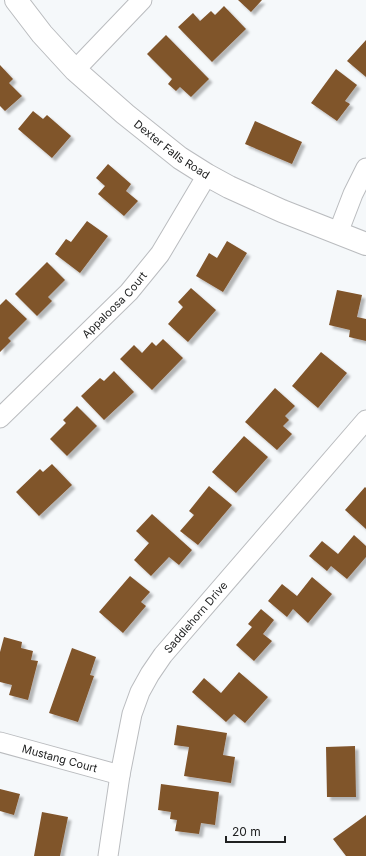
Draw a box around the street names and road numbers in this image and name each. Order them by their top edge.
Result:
street label: Dexter Falls Road [131,117,212,182]
street label: Appaloosa Court [79,268,150,341]
street label: Saddlehorn Drive [161,579,230,656]
street label: Mustang Court [21,741,99,776]

